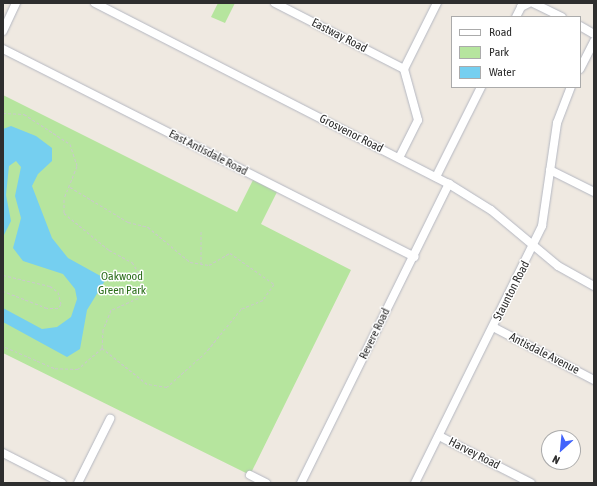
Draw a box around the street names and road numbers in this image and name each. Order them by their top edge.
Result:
street label: Eastway Road [309,16,369,56]
street label: Grosvenor Road [317,112,385,156]
street label: East Antisdale Road [166,127,250,179]
street label: Staunton Road [491,259,533,323]
street label: Revere Road [356,306,394,362]
street label: Antisdale Avenue [507,330,581,378]
street label: Harvey Road [446,435,502,473]

